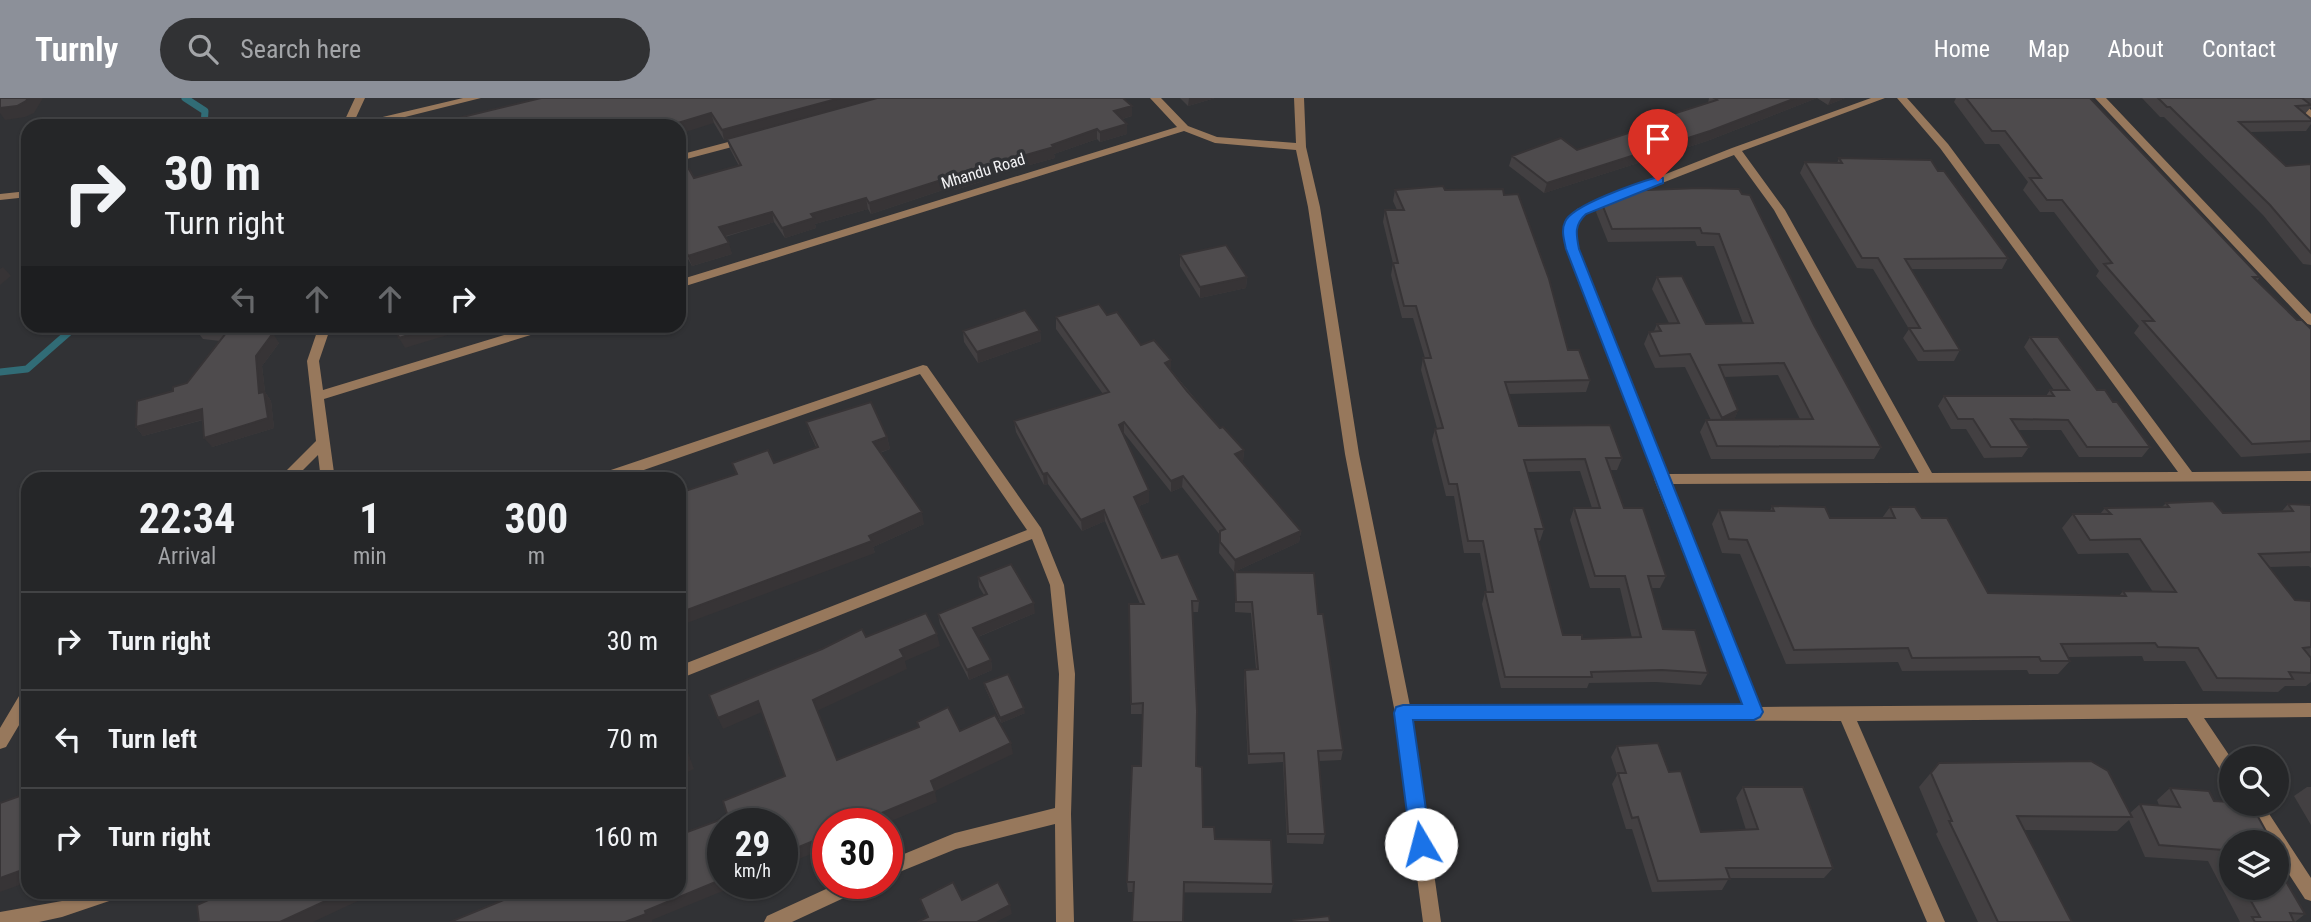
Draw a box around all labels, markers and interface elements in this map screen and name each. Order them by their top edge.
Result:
search box [160,18,650,81]
text: Turnly [35,30,118,69]
icon: search [184,30,222,68]
text: Search here [240,34,361,64]
text: Home [1934,35,1990,63]
text: Map [2028,35,2070,63]
text: About [2108,35,2164,63]
text: Contact [2202,35,2276,63]
pin [1628,109,1688,181]
icon: arrive [1639,120,1677,158]
text: 30 m [164,145,261,202]
icon: right [49,147,140,238]
street label: Mhandu Road [939,149,1027,193]
text: Turn right [164,204,285,242]
icon: left [225,280,263,318]
icon: ahead [298,280,336,318]
icon: ahead [371,280,409,318]
icon: right [444,280,482,318]
text: 22:34 [139,494,235,543]
text: 1 [359,494,380,543]
text: 300 [504,494,568,543]
text: Arrival [158,543,216,570]
text: min [353,543,387,570]
text: m [528,543,545,570]
icon: right [49,622,87,660]
text: Turn right [108,626,210,656]
text: 30 m [607,626,658,656]
icon: left [49,720,87,758]
text: Turn left [108,724,197,754]
text: 70 m [607,724,658,754]
map controls [2219,746,2289,900]
button: search [2219,746,2289,816]
position arrow [1384,807,1458,881]
speed limit sign: 30 [812,808,903,899]
icon: right [49,818,87,856]
text: Turn right [108,822,210,852]
text: 160 m [594,822,658,852]
text: 29 [735,824,770,865]
button: layers [2219,830,2289,900]
text: km/h [734,860,771,881]

